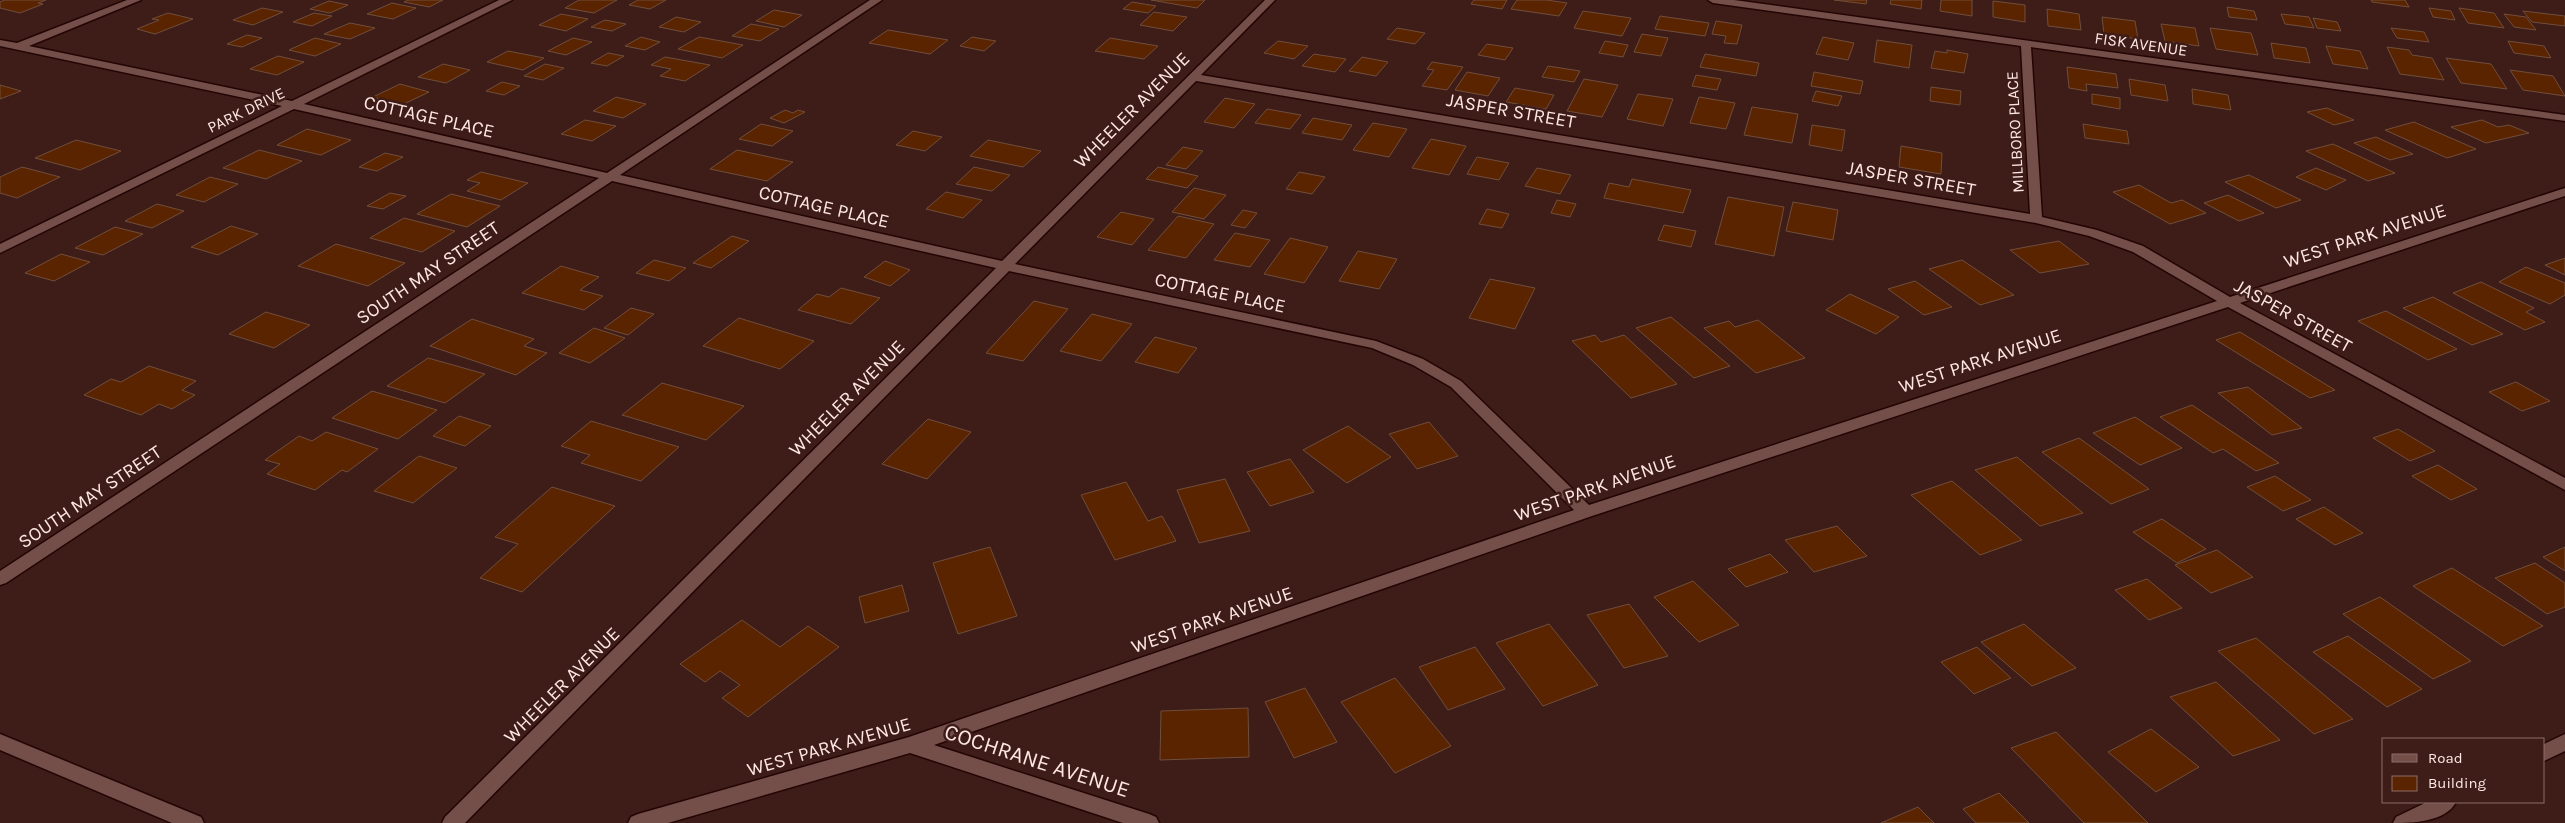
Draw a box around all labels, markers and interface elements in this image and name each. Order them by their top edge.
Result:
street label: FISK AVENUE [2094,28,2188,60]
street label: WHEELER AVENUE [1070,48,1194,172]
street label: MILLBORO PLACE [2002,71,2028,193]
street label: PARK DRIVE [204,83,288,137]
street label: JASPER STREET [1445,89,1578,133]
street label: COTTAGE PLACE [362,91,496,143]
street label: JASPER STREET [1845,157,1978,201]
street label: COTTAGE PLACE [757,181,891,233]
street label: WEST PARK AVENUE [2281,199,2449,273]
street label: SOUTH MAY STREET [352,217,504,329]
street label: COTTAGE PLACE [1153,268,1287,318]
street label: JASPER STREET [2230,275,2356,358]
street label: WEST PARK AVENUE [1896,324,2064,398]
street label: WHEELER AVENUE [785,336,909,460]
street label: SOUTH MAY STREET [14,441,166,553]
street label: WEST PARK AVENUE [1511,450,1679,526]
street label: WEST PARK AVENUE [1128,582,1296,658]
street label: WHEELER AVENUE [500,623,624,747]
street label: WEST PARK AVENUE [745,713,913,781]
street label: COCHRANE AVENUE [941,719,1133,803]
legend [2382,738,2545,803]
text: Road [2428,749,2463,767]
text: Building [2428,774,2486,792]

